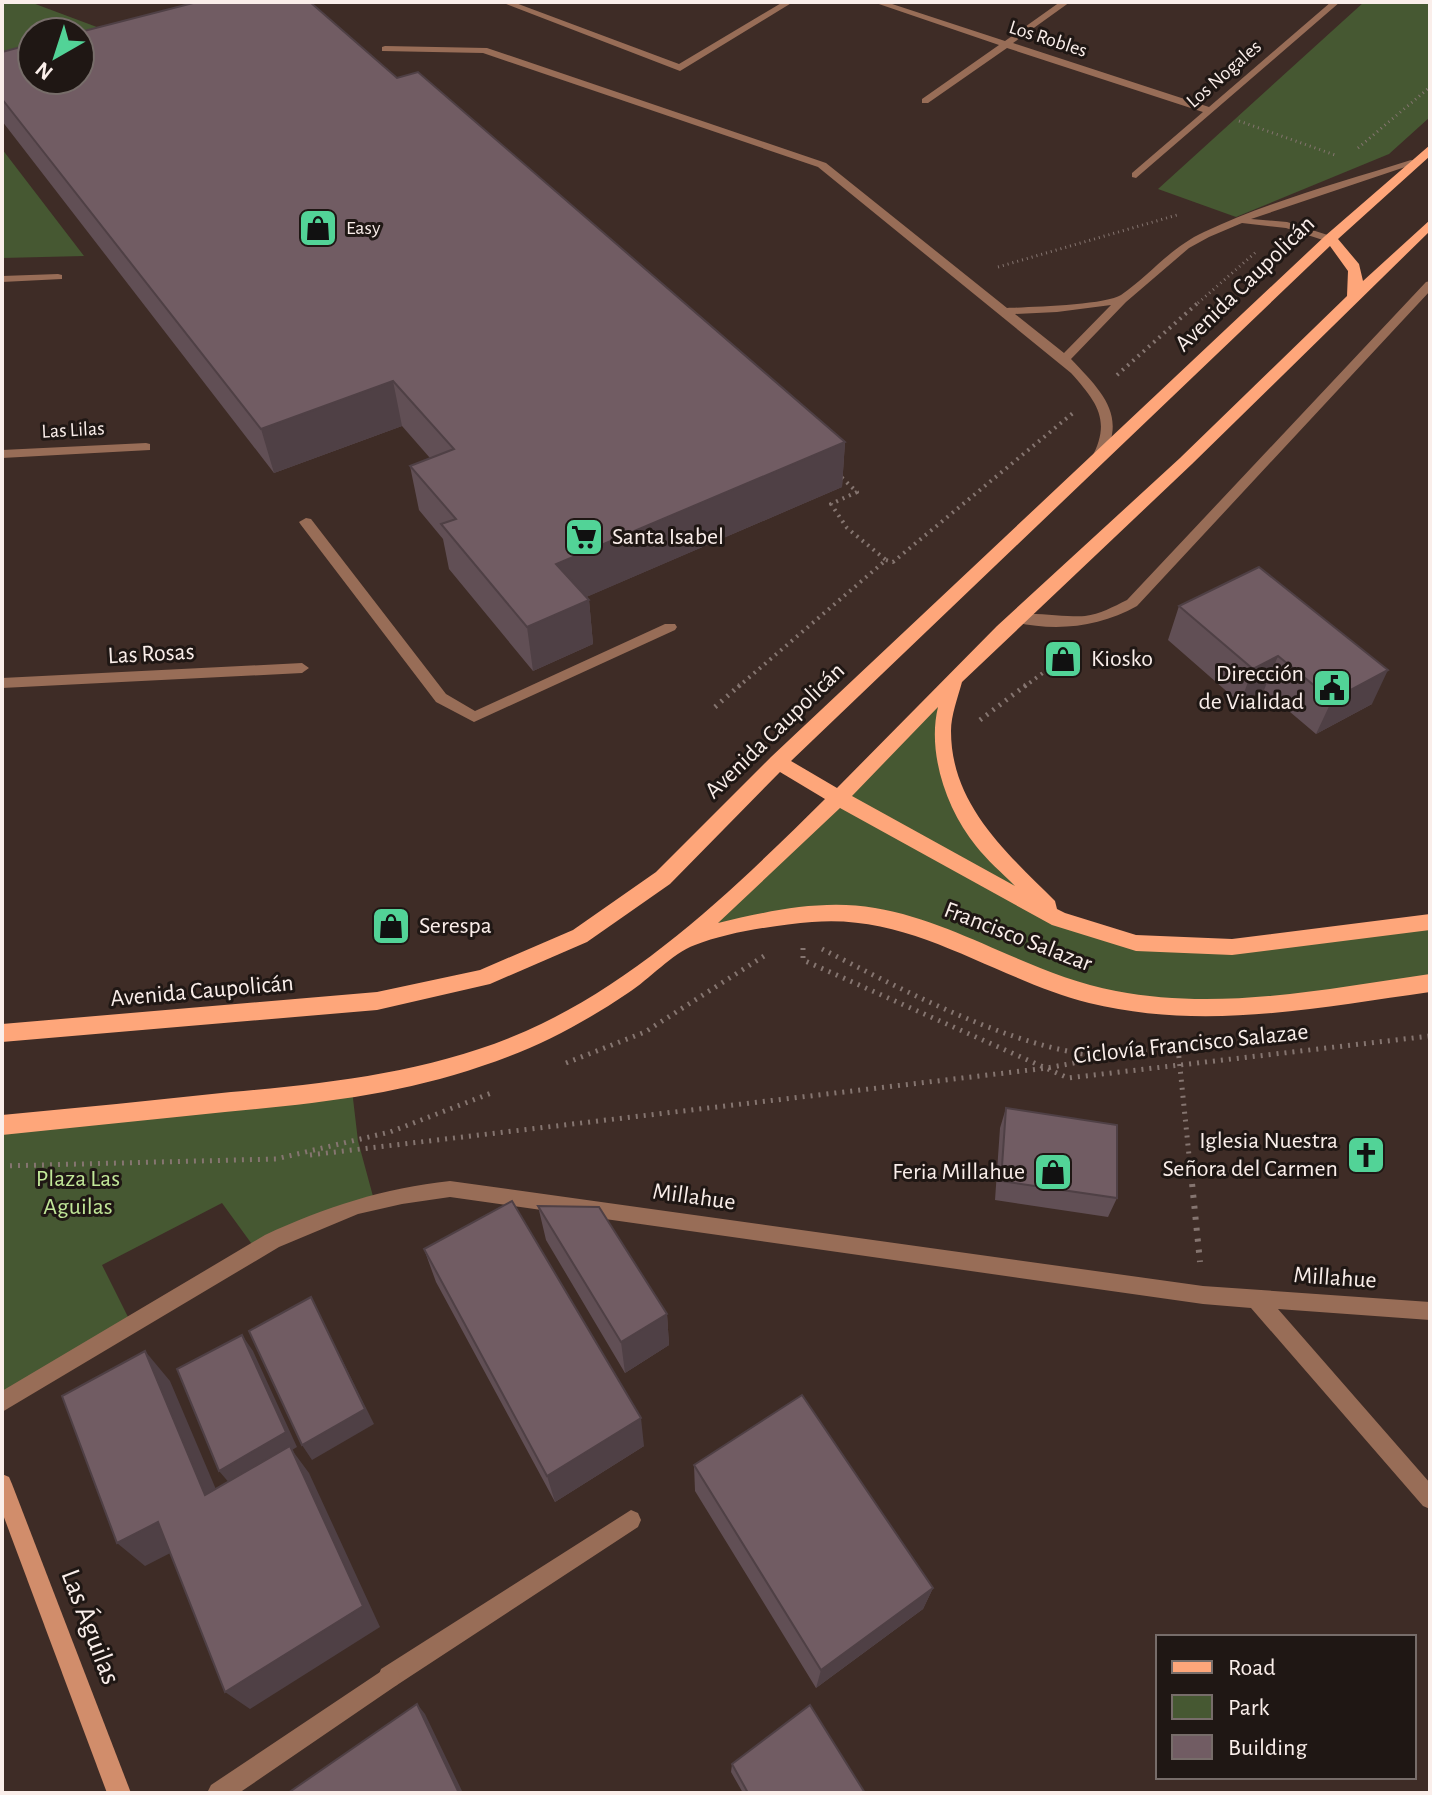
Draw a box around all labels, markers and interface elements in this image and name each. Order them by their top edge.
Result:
north arrow [16,16,96,96]
street label: Los Robles [1007,17,1089,61]
street label: Los Nogales [1183,36,1265,112]
text: N [31,57,57,84]
shop icon: Easy [297,207,339,249]
street label: Avenida Caupolicán [1171,212,1319,356]
place label: Easy [346,218,381,238]
street label: Las Lilas [41,418,105,442]
supermarket icon: Santa Isabel [563,516,605,558]
place label: Santa Isabel [612,525,724,549]
shop icon: Kiosko [1042,638,1084,680]
street label: Las Rosas [107,640,195,668]
place label: Kiosko [1091,647,1153,671]
street label: Avenida Caupolicán [701,659,849,803]
place label: Dirección de Vialidad [1198,662,1304,714]
public building icon: Dirección de Vialidad [1311,667,1353,709]
street label: Francisco Salazar [941,898,1096,976]
shop icon: Serespa [370,905,412,947]
place label: Serespa [419,914,492,938]
street label: Avenida Caupolicán [109,971,295,1011]
street label: Ciclovía Francisco Salazae [1072,1020,1310,1068]
place label: Iglesia Nuestra Señora del Carmen [1162,1129,1338,1181]
church icon: Iglesia Nuestra Señora del Carmen [1345,1134,1387,1176]
shop icon: Feria Millahue [1032,1151,1074,1193]
place label: Feria Millahue [892,1160,1025,1184]
park label: Plaza Las Aguilas [36,1167,120,1219]
street label: Millahue [651,1179,737,1215]
street label: Millahue [1293,1263,1377,1293]
street label: Las Águilas [55,1565,127,1688]
legend [1156,1635,1416,1779]
text: Road [1228,1656,1276,1680]
text: Park [1228,1696,1269,1720]
text: Building [1228,1736,1307,1760]

